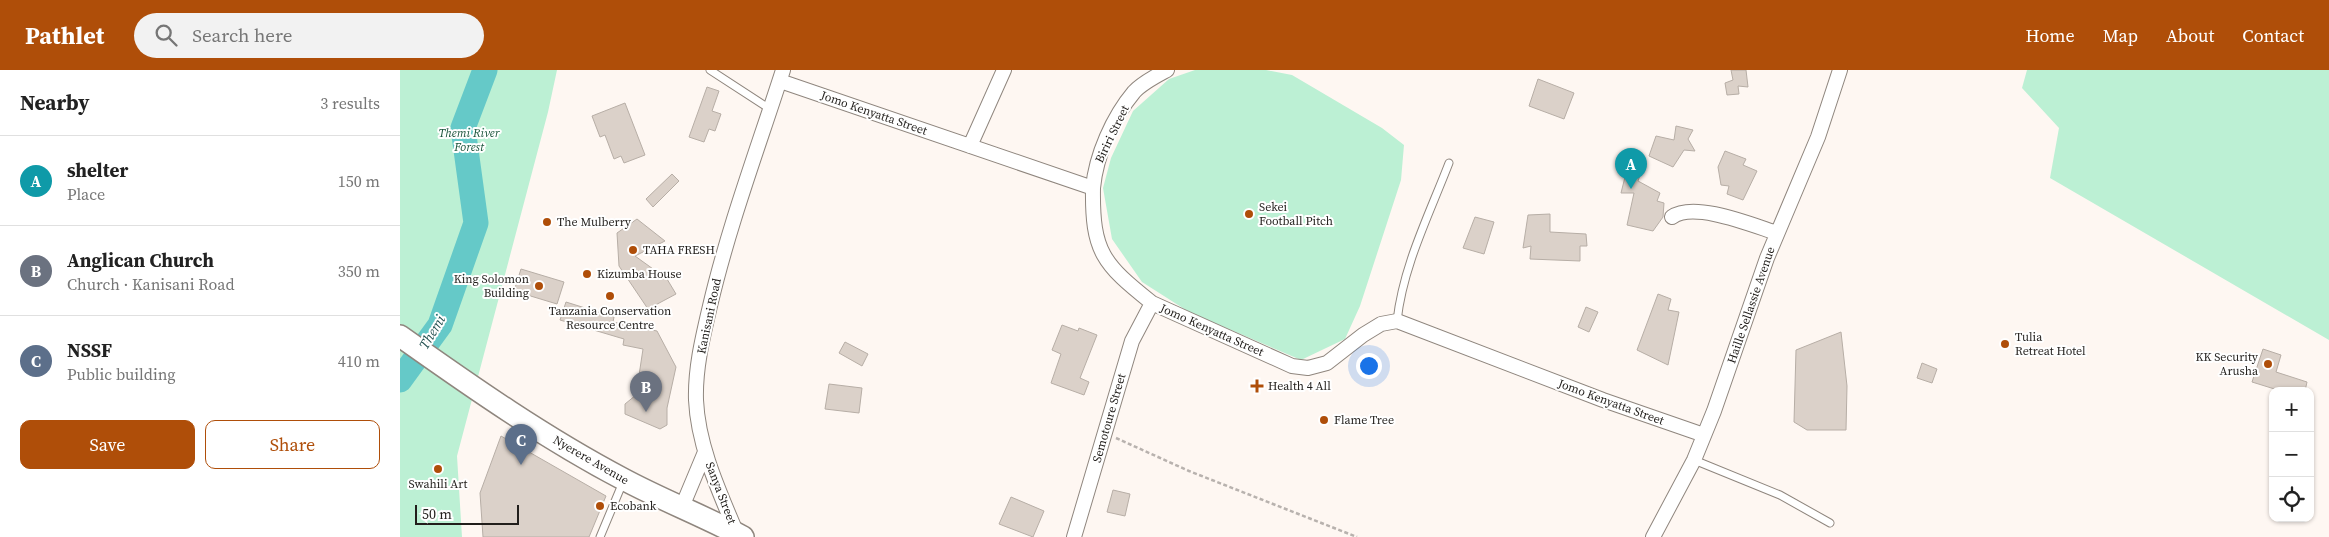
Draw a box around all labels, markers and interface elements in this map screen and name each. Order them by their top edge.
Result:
search box [134,13,484,58]
text: Pathlet [25,19,104,52]
icon: search [152,21,180,49]
text: Search here [192,22,293,48]
text: Home [2026,23,2075,48]
text: Map [2103,23,2138,48]
text: About [2166,23,2214,48]
text: Contact [2242,23,2304,48]
street label: Jomo Kenyatta Street [818,87,930,139]
text: Nearby [20,88,90,117]
text: 3 results [320,92,380,114]
street label: Biriri Street [1091,102,1133,165]
park label: Themi River Forest [438,125,501,155]
pin: A [1615,148,1647,189]
text: shelter [67,157,128,183]
text: A [31,170,41,192]
text: 150 m [338,170,380,192]
text: Place [67,183,105,205]
place label: Sekei Football Pitch [1259,199,1333,229]
marker: Sekei Football Pitch [1243,208,1255,220]
place label: The Mulberry [557,214,632,230]
marker: The Mulberry [541,216,553,228]
place label: TAHA FRESH [643,242,715,258]
marker: TAHA FRESH [627,244,639,256]
street label: Haille Sellassie Avenue [1723,244,1779,366]
text: Anglican Church [67,247,214,273]
text: B [31,260,41,282]
text: 350 m [338,260,380,282]
place label: Kizumba House [597,266,682,282]
marker: Kizumba House [581,268,593,280]
place label: King Solomon Building [454,271,529,301]
text: Church · Kanisani Road [67,273,235,295]
street label: Kanisani Road [693,277,725,355]
marker: King Solomon Building [533,280,545,292]
marker: Tanzania Conservation Resource Centre [604,290,616,302]
street label: Jomo Kenyatta Street [1157,300,1266,360]
place label: Tanzania Conservation Resource Centre [549,303,671,333]
water label: Themi [414,310,450,353]
place label: Tulia Retreat Hotel [2015,329,2086,359]
text: NSSF [67,337,112,363]
marker: Tulia Retreat Hotel [1999,338,2011,350]
place label: KK Security Arusha [2195,349,2259,379]
text: C [31,350,41,372]
text: 410 m [338,350,380,372]
your location [1356,353,1382,379]
marker: KK Security Arusha [2262,358,2274,370]
text: Public building [67,363,176,385]
pin: B [630,371,662,412]
street label: Semotoure Street [1089,372,1129,464]
street label: Jomo Kenyatta Street [1555,375,1666,429]
place label: Health 4 All [1268,378,1331,394]
marker: Health 4 All [1250,379,1264,393]
map controls [2269,387,2314,522]
button: + [2269,387,2314,432]
place label: Flame Tree [1334,412,1394,428]
marker: Flame Tree [1318,414,1330,426]
button: Save [20,420,195,469]
button: Share [205,420,380,469]
pin: C [505,424,537,465]
street label: Nyerere Avenue [550,432,632,488]
button: − [2269,432,2314,477]
street label: Sanya Street [702,460,740,526]
marker: Swahili Art [432,463,444,475]
place label: Swahili Art [409,476,468,492]
button: locate [2269,477,2314,522]
place label: Ecobank [610,498,657,514]
marker: Ecobank [594,500,606,512]
scale bar [415,502,519,525]
text: 50 m [422,504,452,524]

